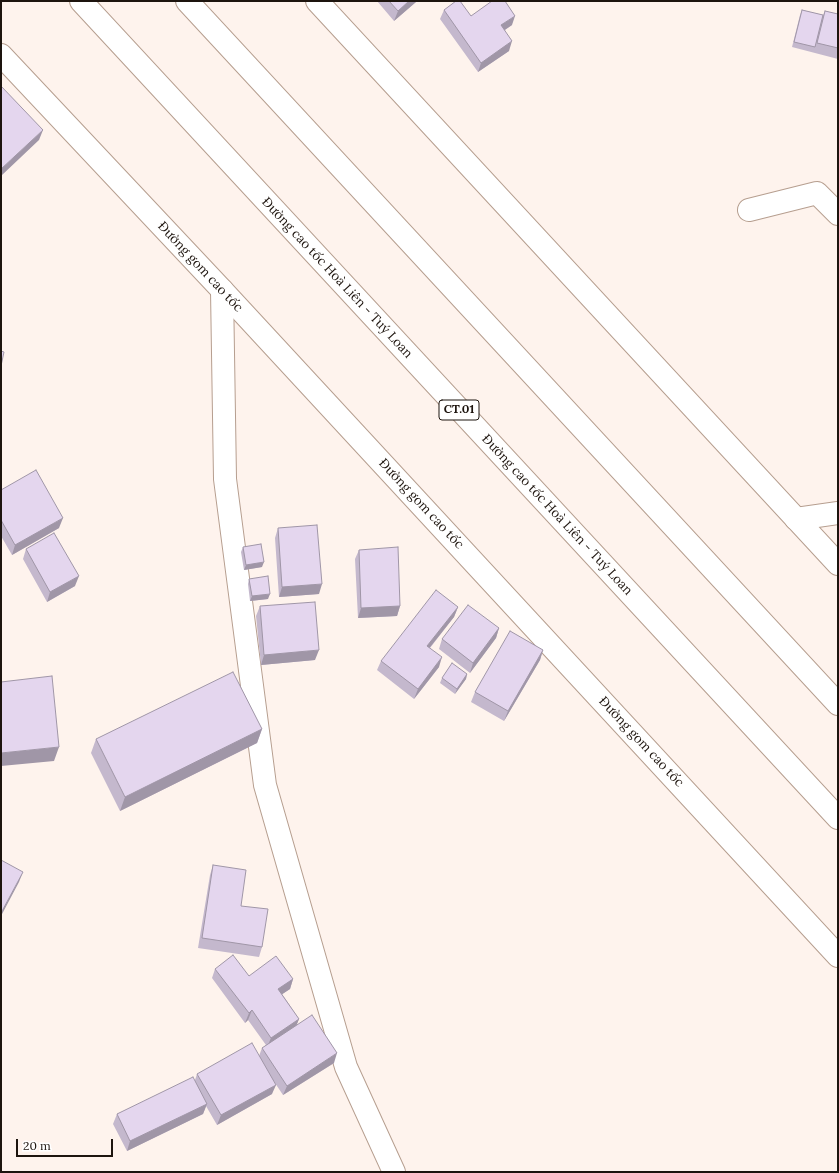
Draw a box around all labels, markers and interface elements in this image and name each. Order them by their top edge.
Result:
street label: Đường cao tốc Hoà Liên - Tuý Loan [258,194,416,362]
street label: Đường gom cao tốc [154,219,246,315]
road number: CT.01 [439,400,479,420]
street label: Đường cao tốc Hoà Liên - Tuý Loan [478,431,636,599]
street label: Đường gom cao tốc [375,456,467,552]
street label: Đường gom cao tốc [595,694,687,790]
scale bar [18,1131,115,1157]
text: 20 m [23,1138,51,1153]

